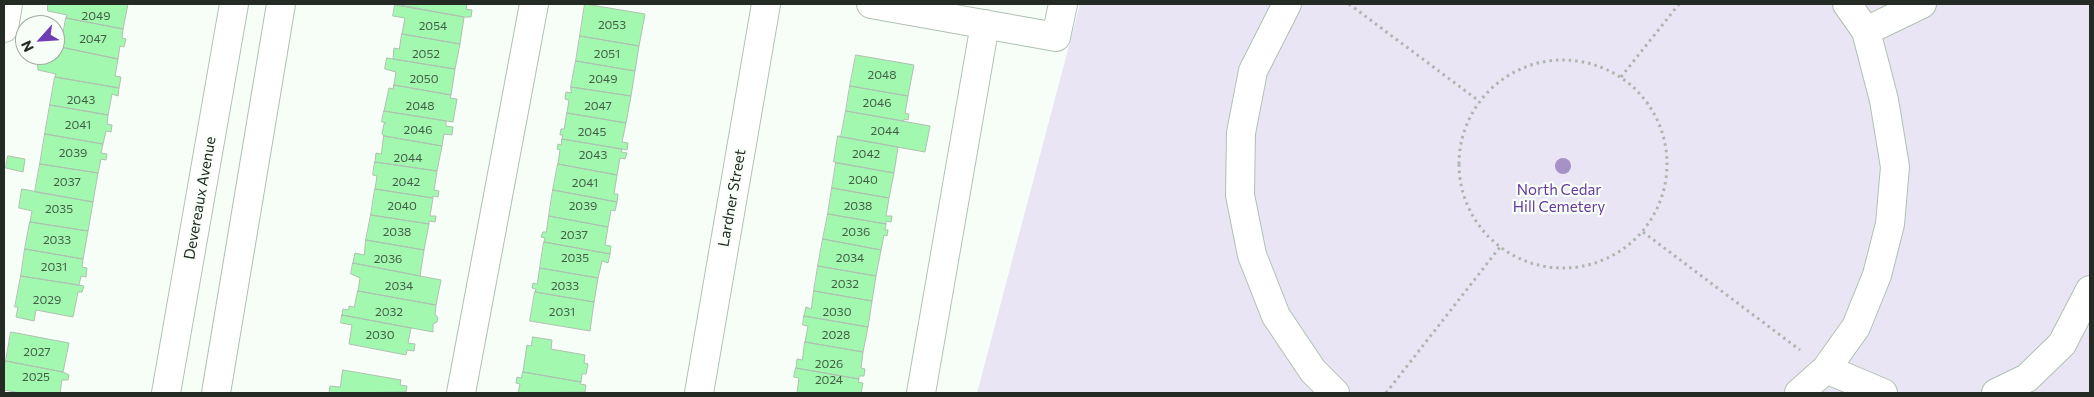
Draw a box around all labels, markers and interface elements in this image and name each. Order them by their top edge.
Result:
house number: 2049 [82,9,110,23]
north arrow [15,15,65,65]
house number: 2053 [598,18,626,32]
house number: 2054 [419,19,447,33]
house number: 2047 [79,32,107,46]
text: N [17,38,37,55]
house number: 2052 [412,47,440,61]
house number: 2051 [594,47,620,61]
house number: 2048 [868,68,896,82]
house number: 2050 [409,72,439,86]
house number: 2049 [589,72,617,86]
house number: 2043 [67,93,95,107]
house number: 2046 [863,96,891,110]
house number: 2048 [406,99,434,113]
house number: 2047 [584,99,612,113]
house number: 2041 [65,118,91,132]
house number: 2046 [404,123,432,137]
house number: 2044 [871,124,899,138]
house number: 2045 [578,125,606,139]
street label: Devereaux Avenue [180,135,220,261]
house number: 2039 [59,146,87,160]
house number: 2042 [852,147,880,161]
house number: 2043 [579,148,607,162]
street label: Lardner Street [715,148,749,248]
house number: 2044 [394,151,422,165]
house number: 2040 [848,173,878,187]
house number: 2037 [53,175,81,189]
house number: 2042 [392,175,420,189]
house number: 2041 [572,176,598,190]
park label: North Cedar Hill Cemetery [1513,181,1605,216]
house number: 2040 [387,199,417,213]
house number: 2039 [569,199,597,213]
house number: 2038 [844,199,872,213]
house number: 2035 [45,202,73,216]
house number: 2038 [383,225,411,239]
house number: 2036 [842,225,870,239]
house number: 2037 [560,228,588,242]
house number: 2033 [43,233,71,247]
house number: 2035 [561,251,589,265]
house number: 2034 [836,251,864,265]
house number: 2036 [374,252,402,266]
house number: 2031 [41,260,67,274]
house number: 2032 [831,277,859,291]
house number: 2034 [385,279,413,293]
house number: 2033 [551,279,579,293]
house number: 2029 [33,293,61,307]
house number: 2032 [375,305,403,319]
house number: 2031 [549,305,575,319]
house number: 2030 [822,305,852,319]
house number: 2030 [365,328,395,342]
house number: 2028 [822,328,850,342]
house number: 2027 [23,345,51,359]
house number: 2026 [815,357,843,371]
house number: 2025 [22,370,50,384]
house number: 2024 [815,373,843,387]

